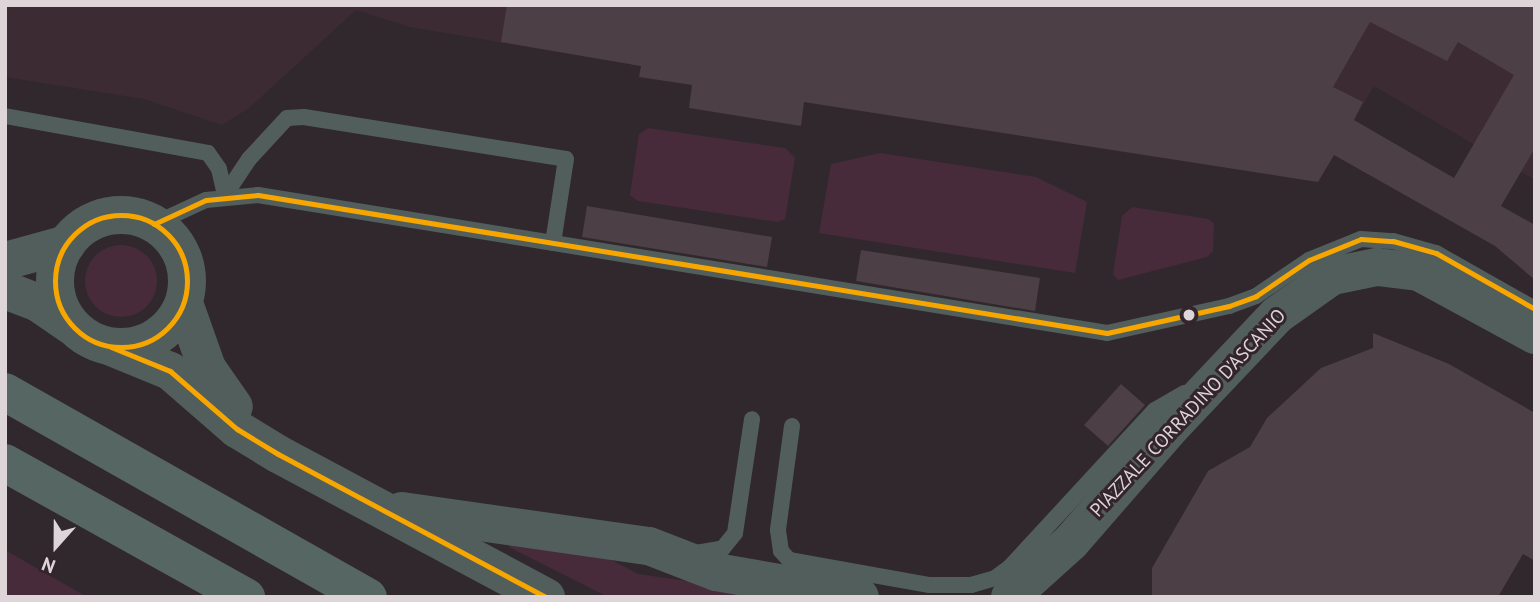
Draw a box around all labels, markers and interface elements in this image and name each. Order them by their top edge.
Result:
street label: PIAZZALE CORRADINO D'ASCANIO [1086,304,1290,522]
unlabelled marker [1182,308,1196,322]
north arrow [21,511,91,581]
text: N [38,552,59,579]

